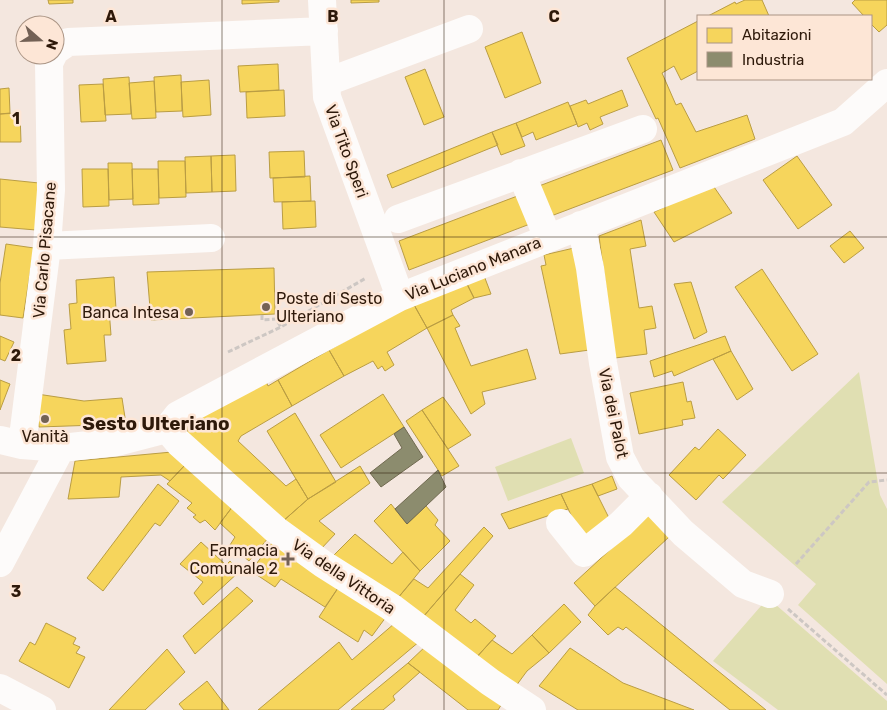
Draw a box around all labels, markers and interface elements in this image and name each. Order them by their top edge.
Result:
text: A [105,7,117,26]
text: B [327,7,339,26]
text: C [548,7,560,26]
north arrow [15,15,65,65]
legend [697,15,872,80]
text: Abitazioni [742,26,811,44]
text: N [42,37,61,52]
text: Industria [742,51,804,69]
street label: Via Tito Speri [321,102,372,200]
text: 1 [12,109,20,128]
street label: Via Carlo Pisacane [29,181,60,319]
street label: Via Luciano Manara [403,233,544,304]
place label: Poste di Sesto Ulteriano [276,289,382,326]
marker: Poste di Sesto Ulteriano [260,301,272,313]
place label: Banca Intesa [82,303,179,322]
marker: Banca Intesa [183,306,195,318]
text: 2 [11,346,21,365]
street label: Via dei Palot [595,366,632,460]
district label: Sesto Ulteriano [82,412,230,435]
marker: Vanità [39,413,51,425]
place label: Vanità [21,427,69,446]
street label: Via della Vittoria [288,535,399,618]
place label: Farmacia Comunale 2 [190,541,278,578]
marker: Farmacia Comunale 2 [282,553,294,565]
text: 3 [11,582,21,601]

